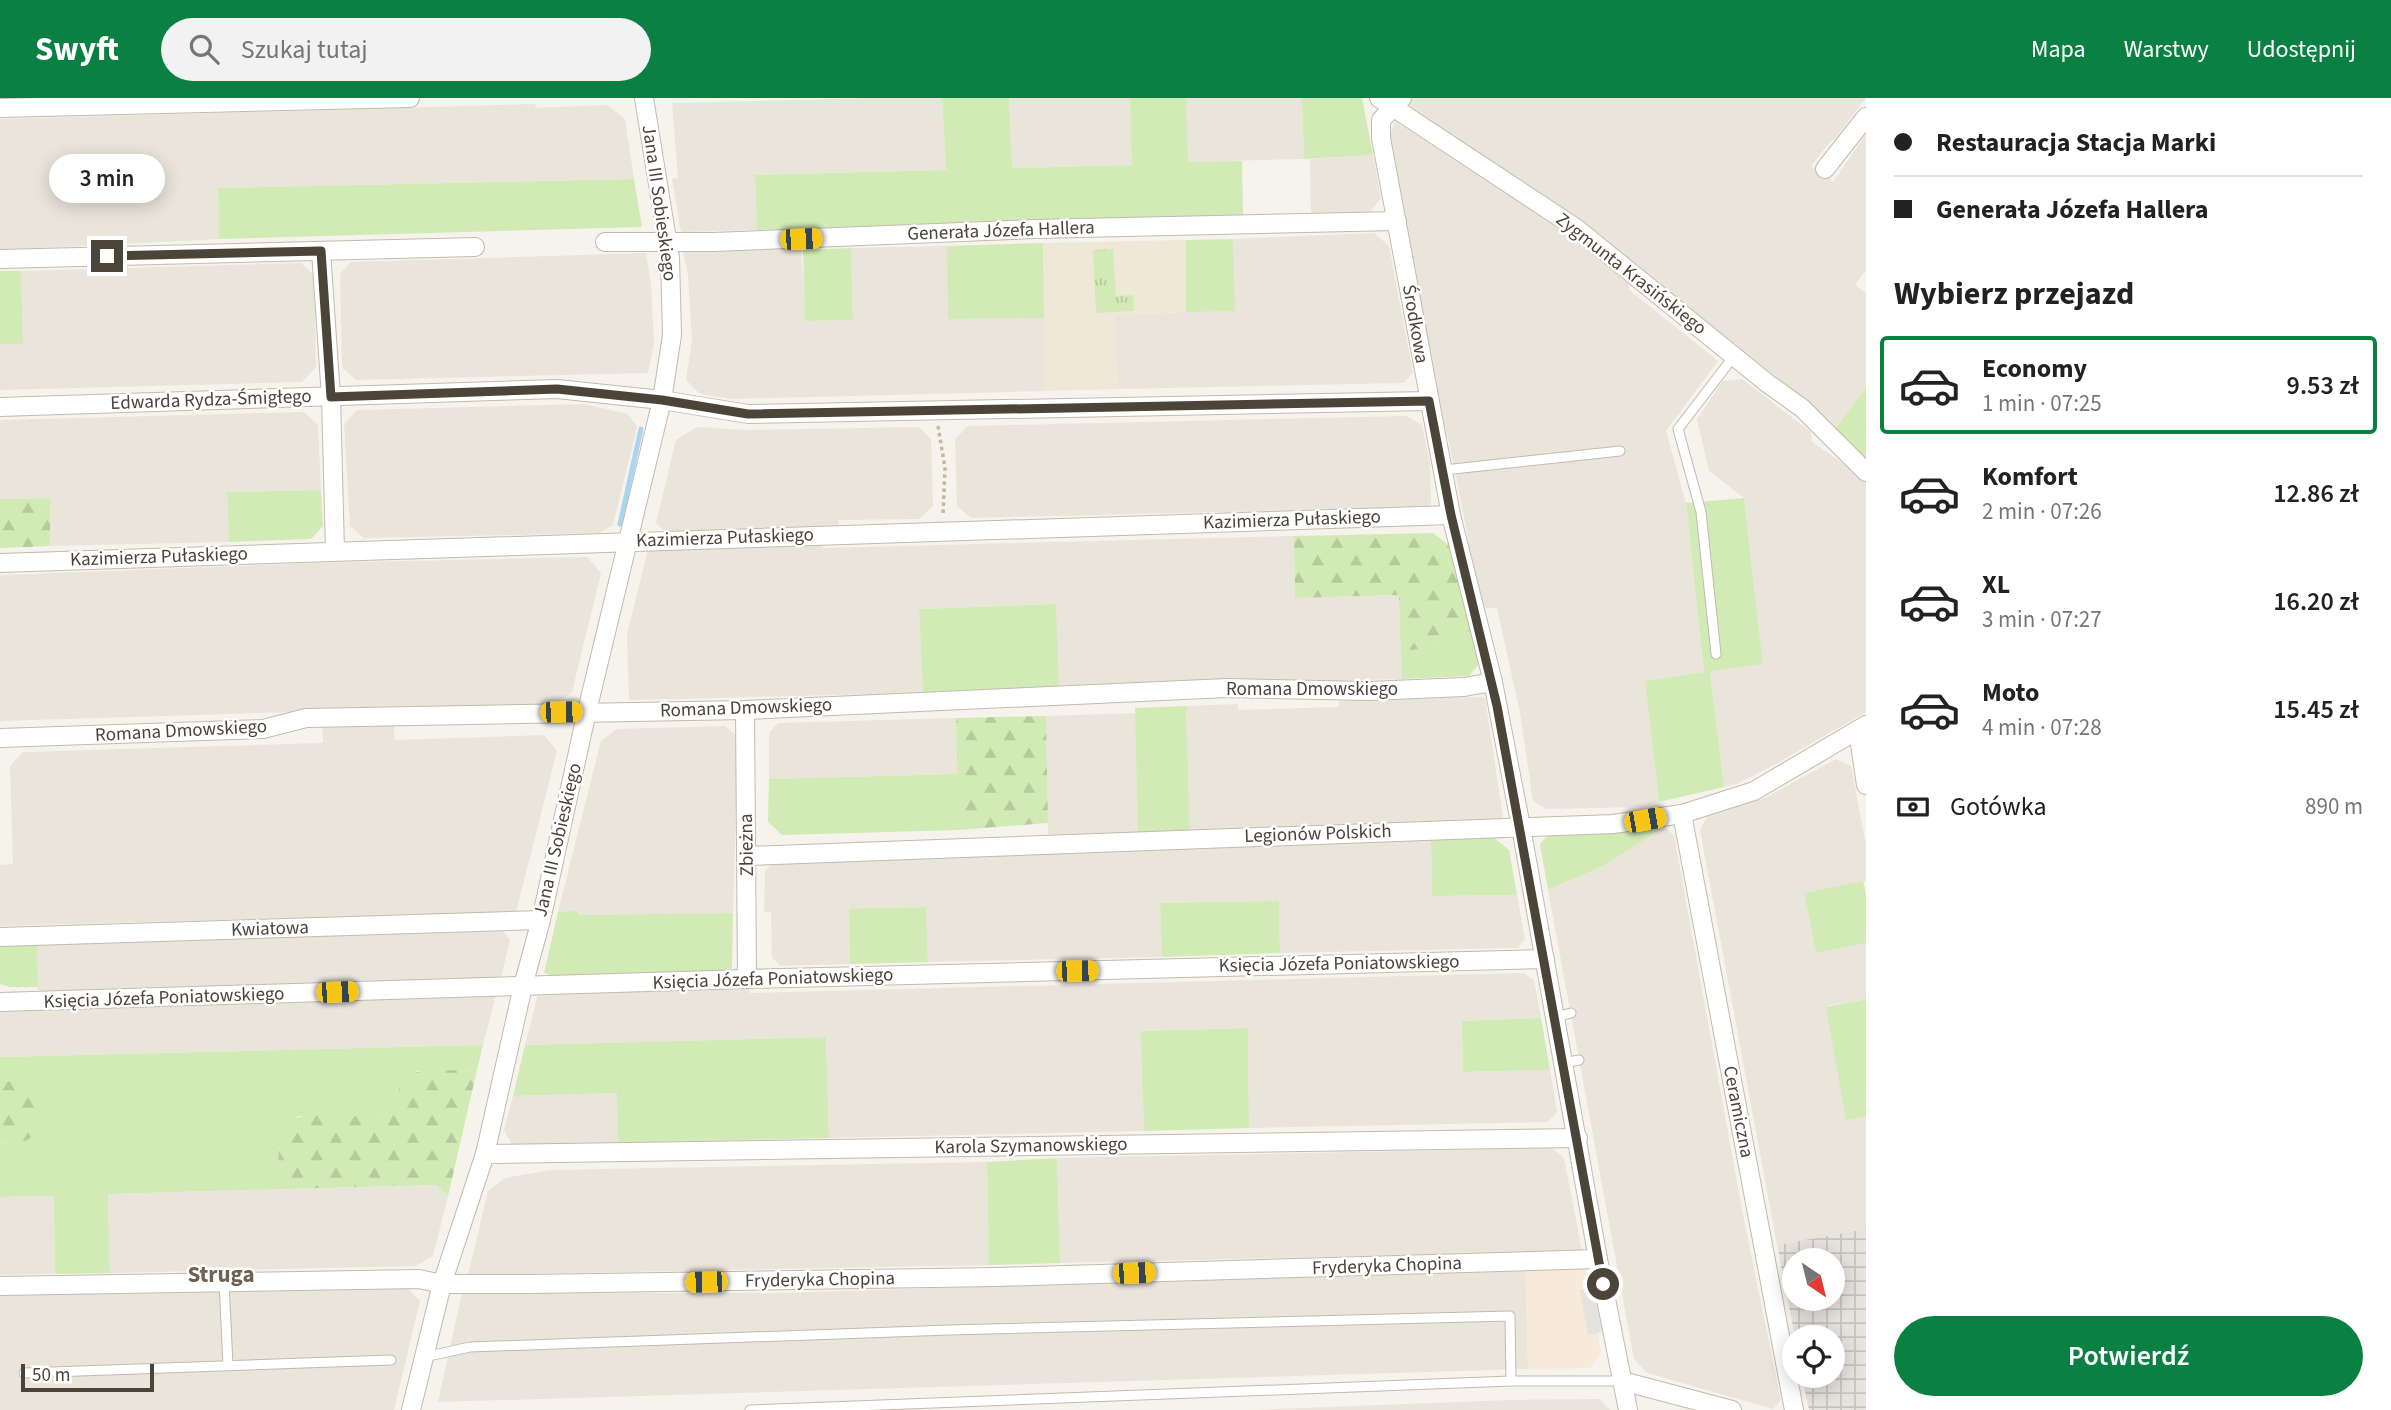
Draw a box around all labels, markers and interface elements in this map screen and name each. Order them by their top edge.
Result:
search box [161,18,651,81]
text: Swyft [35,26,119,73]
icon: search [185,30,223,68]
text: Szukaj tutaj [241,31,368,68]
text: Mapa [2031,32,2086,67]
text: Warstwy [2124,32,2209,67]
text: Udostępnij [2247,32,2356,67]
street label: Jana III Sobieskiego [635,123,683,283]
text: Restauracja Stacja Marki [1936,124,2216,161]
callout: 3 min [49,155,165,204]
text: 3 min [80,162,134,195]
text: Generała Józefa Hallera [1936,191,2208,228]
street label: Zygmunta Krasińskiego [1550,206,1712,342]
street label: Generała Józefa Hallera [907,214,1095,248]
car [780,228,823,250]
route end [91,240,123,272]
text: Wybierz przejazd [1894,271,2134,317]
street label: Środkowa [1395,282,1435,366]
text: Economy [1982,350,2087,387]
icon: car [1898,354,1961,417]
text: 9.53 zł [2287,367,2359,404]
street label: Edwarda Rydza-Śmigłego [110,383,312,417]
text: 1 min · 07:25 [1982,387,2102,420]
text: Komfort [1982,458,2078,495]
icon: car [1898,462,1961,525]
text: 12.86 zł [2273,475,2359,512]
text: 2 min · 07:26 [1982,495,2102,528]
street label: Kazimierza Pułaskiego [1203,503,1381,537]
street label: Kazimierza Pułaskiego [636,521,814,555]
street label: Kazimierza Pułaskiego [70,540,248,574]
text: XL [1982,566,2010,603]
icon: car [1898,570,1961,633]
text: 16.20 zł [2273,583,2359,620]
text: 3 min · 07:27 [1982,603,2102,636]
text: Moto [1982,674,2039,711]
street label: Romana Dmowskiego [1226,676,1398,703]
icon: car [1898,678,1961,741]
text: 15.45 zł [2273,691,2359,728]
street label: Romana Dmowskiego [659,692,833,724]
car [540,701,583,723]
text: 4 min · 07:28 [1982,711,2102,744]
street label: Romana Dmowskiego [94,713,268,749]
street label: Jana III Sobieskiego [527,760,589,920]
icon: cash [1894,788,1932,826]
text: Gotówka [1950,788,2047,825]
text: 890 m [2305,790,2363,823]
car [1623,806,1668,834]
street label: Zbieżna [733,813,761,877]
street label: Legionów Polskich [1244,818,1392,850]
street label: Kwiatowa [231,914,309,944]
street label: Księcia Józefa Poniatowskiego [1218,948,1460,980]
car [1056,960,1099,982]
street label: Księcia Józefa Poniatowskiego [652,961,894,997]
street label: Księcia Józefa Poniatowskiego [43,980,285,1016]
car [316,981,359,1003]
street label: Ceramiczna [1716,1064,1760,1160]
street label: Karola Szymanowskiego [934,1131,1128,1161]
north arrow [1782,1248,1844,1311]
map controls [1782,1248,1845,1388]
street label: Fryderyka Chopina [1312,1250,1462,1282]
district label: Struga [187,1258,255,1291]
car [1113,1262,1156,1284]
street label: Fryderyka Chopina [745,1265,895,1295]
route start [1587,1268,1619,1300]
car [685,1271,728,1293]
button: Potwierdź [1894,1316,2363,1396]
button: locate [1782,1325,1845,1388]
scale bar [21,1361,154,1393]
text: 50 m [32,1362,70,1389]

